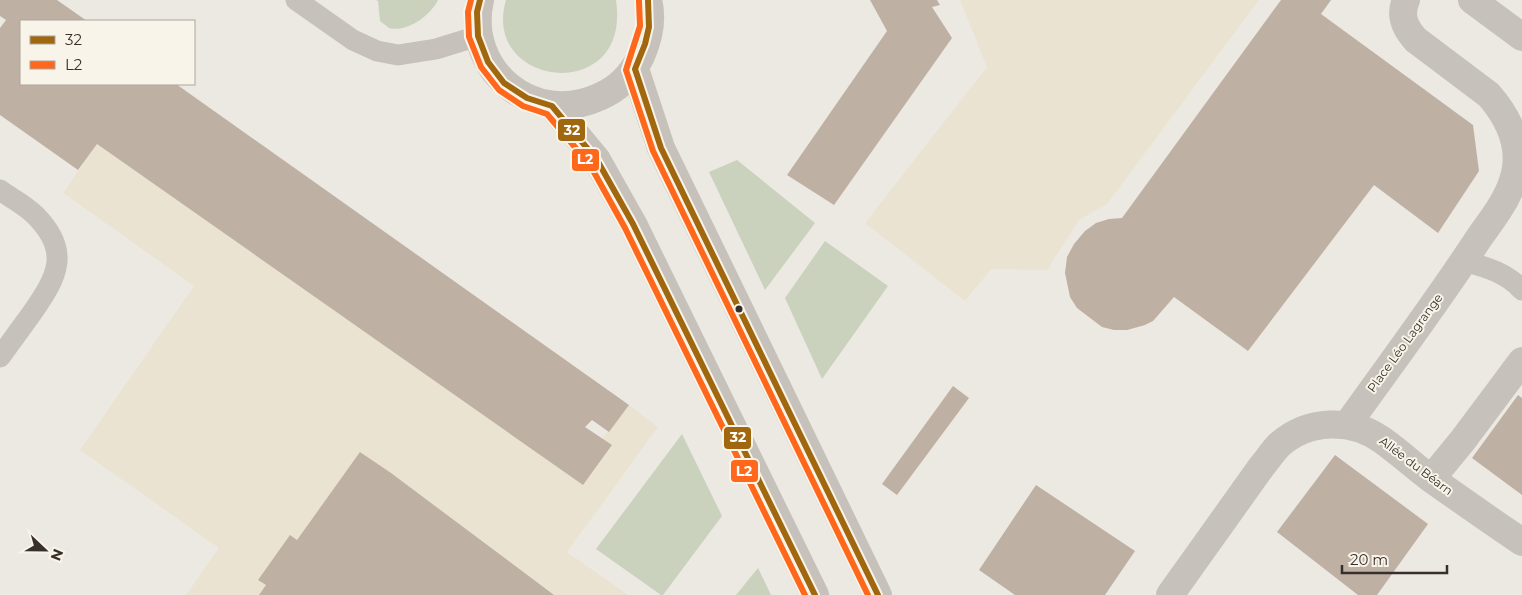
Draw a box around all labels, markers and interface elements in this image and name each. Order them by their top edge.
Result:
legend [20,20,195,85]
text: 32 [65,30,82,49]
text: L2 [65,55,82,74]
line badge: 32 [557,118,586,142]
text: 32 [563,121,580,139]
line badge: L2 [571,148,600,172]
text: L2 [577,150,593,168]
street label: Place Léo Lagrange [1364,290,1445,395]
unlabelled marker [734,304,744,314]
line badge: 32 [723,426,752,450]
text: 32 [729,428,746,446]
street label: Allée du Béarn [1377,433,1456,498]
line badge: L2 [730,459,759,483]
text: L2 [736,462,752,480]
north arrow [20,525,70,575]
scale bar [1342,542,1447,574]
text: N [47,546,68,563]
text: 20 m [1350,550,1388,569]

